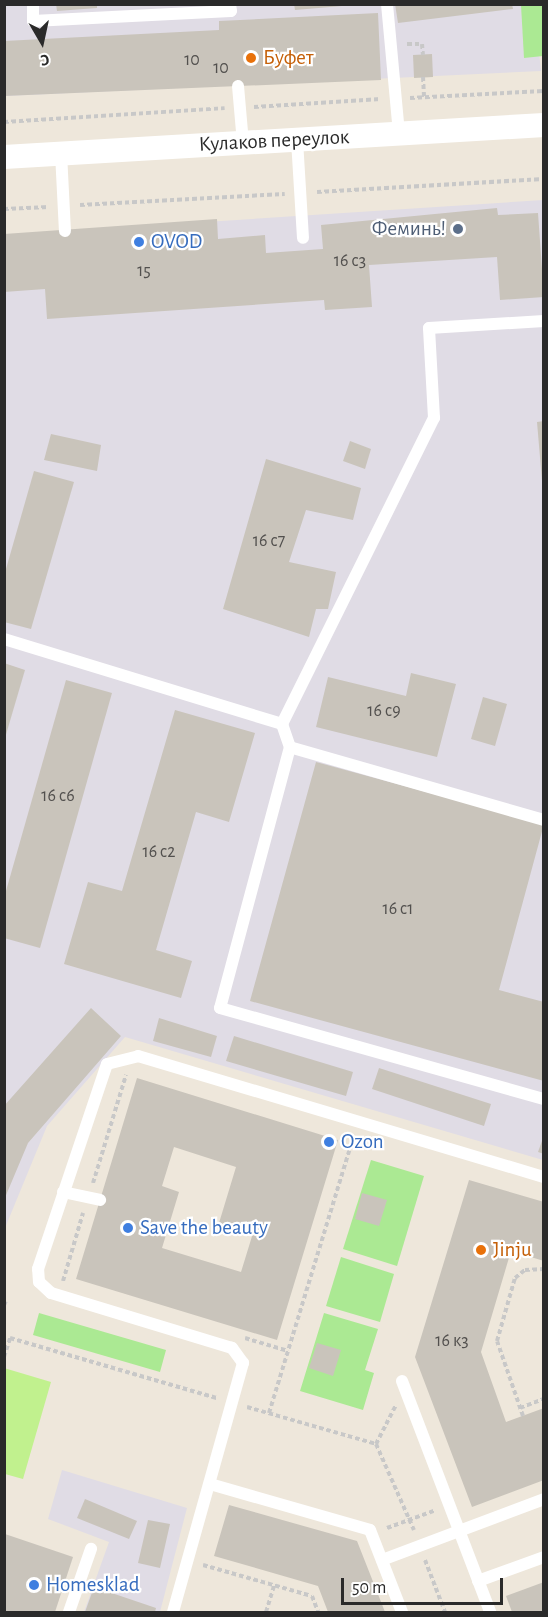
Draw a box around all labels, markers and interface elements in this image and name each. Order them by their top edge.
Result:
north arrow [12,12,72,72]
place label: Буфет [263,45,314,71]
house number: 10 [184,49,200,71]
text: С [39,51,50,68]
marker: Буфет [244,51,258,65]
house number: 10 [213,57,229,79]
street label: Кулаков переулок [198,124,350,158]
place label: Феминь! [372,216,446,242]
marker: Феминь! [451,222,465,236]
place label: OVOD [151,229,202,255]
marker: OVOD [132,235,146,249]
house number: 16 с3 [334,250,366,272]
house number: 15 [137,260,151,282]
house number: 16 с7 [253,530,285,552]
house number: 16 с9 [367,700,401,722]
house number: 16 с6 [41,785,75,807]
house number: 16 с2 [142,841,176,863]
house number: 16 с1 [382,898,414,920]
place label: Ozon [341,1129,384,1155]
marker: Ozon [322,1135,336,1149]
place label: Save the beauty [140,1215,268,1241]
marker: Save the beauty [121,1221,135,1235]
place label: Jinju [493,1237,532,1263]
marker: Jinju [474,1243,488,1257]
house number: 16 к3 [435,1330,469,1352]
scale bar [344,1566,506,1604]
place label: Homesklad [46,1572,140,1598]
marker: Homesklad [27,1578,41,1592]
text: 50 m [352,1579,386,1597]

